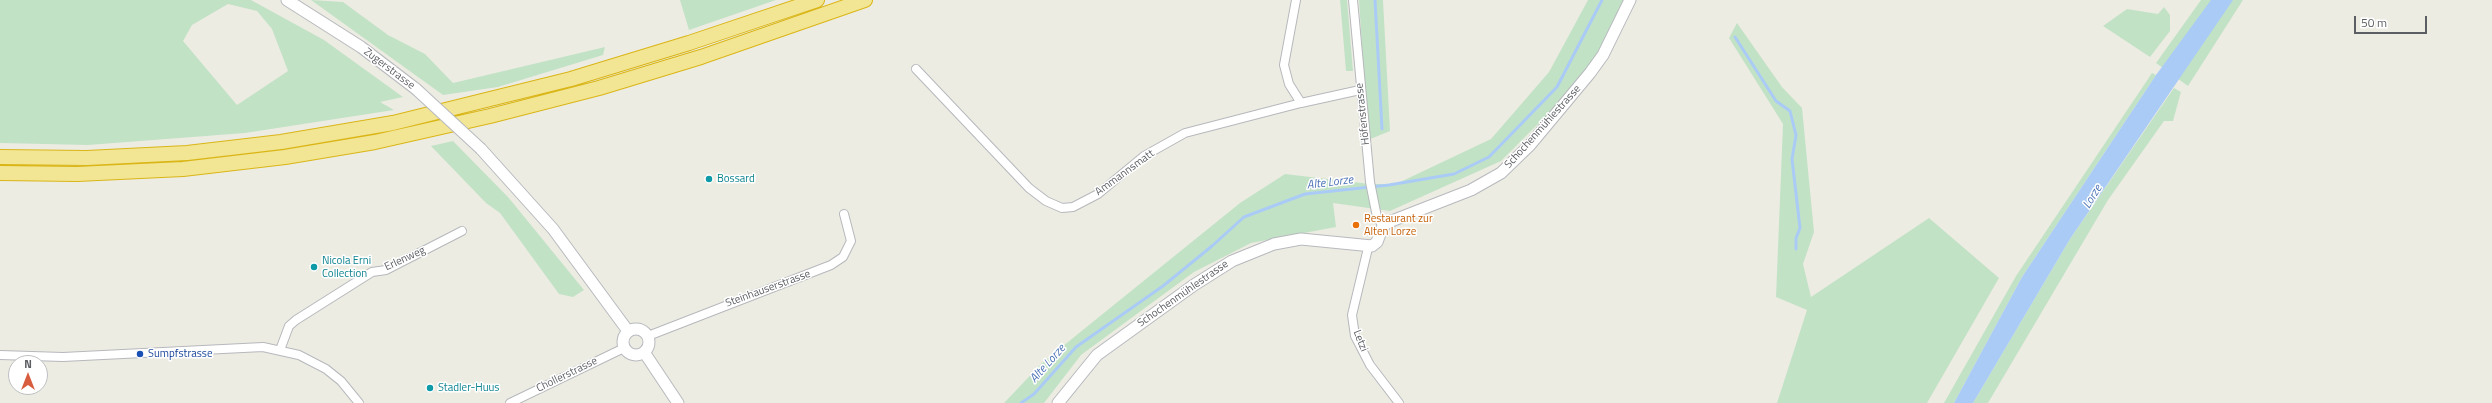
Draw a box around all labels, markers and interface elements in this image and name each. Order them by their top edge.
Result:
scale bar [2356,8,2429,34]
text: 50 m [2361,13,2387,32]
street label: Zugerstrasse [361,45,417,93]
street label: Höfenstrasse [1353,82,1373,146]
street label: Schochenmühlestrasse [1502,83,1584,171]
street label: Ammannsmatt [1093,147,1157,199]
place label: Bossard [717,172,755,186]
water label: Alte Lorze [1306,173,1354,193]
marker: Bossard [704,174,714,184]
water label: Lorze [2080,182,2106,212]
place label: Restaurant zur Alten Lorze [1364,212,1433,238]
marker: Restaurant zur Alten Lorze [1351,220,1361,230]
street label: Erlenweg [383,244,427,274]
place label: Nicola Erni Collection [322,254,371,280]
street label: Schochenmühlestrasse [1135,258,1231,330]
marker: Nicola Erni Collection [309,262,319,272]
street label: Steinhauserstrasse [724,268,812,310]
street label: Letzi [1350,328,1370,354]
water label: Alte Lorze [1027,342,1069,386]
place label: Sumpfstrasse [148,347,213,361]
marker: Sumpfstrasse [135,349,145,359]
north arrow [8,355,48,395]
street label: Chollerstrasse [534,355,600,395]
text: N [24,356,32,372]
place label: Stadler-Huus [438,381,499,395]
marker: Stadler-Huus [425,383,435,393]

